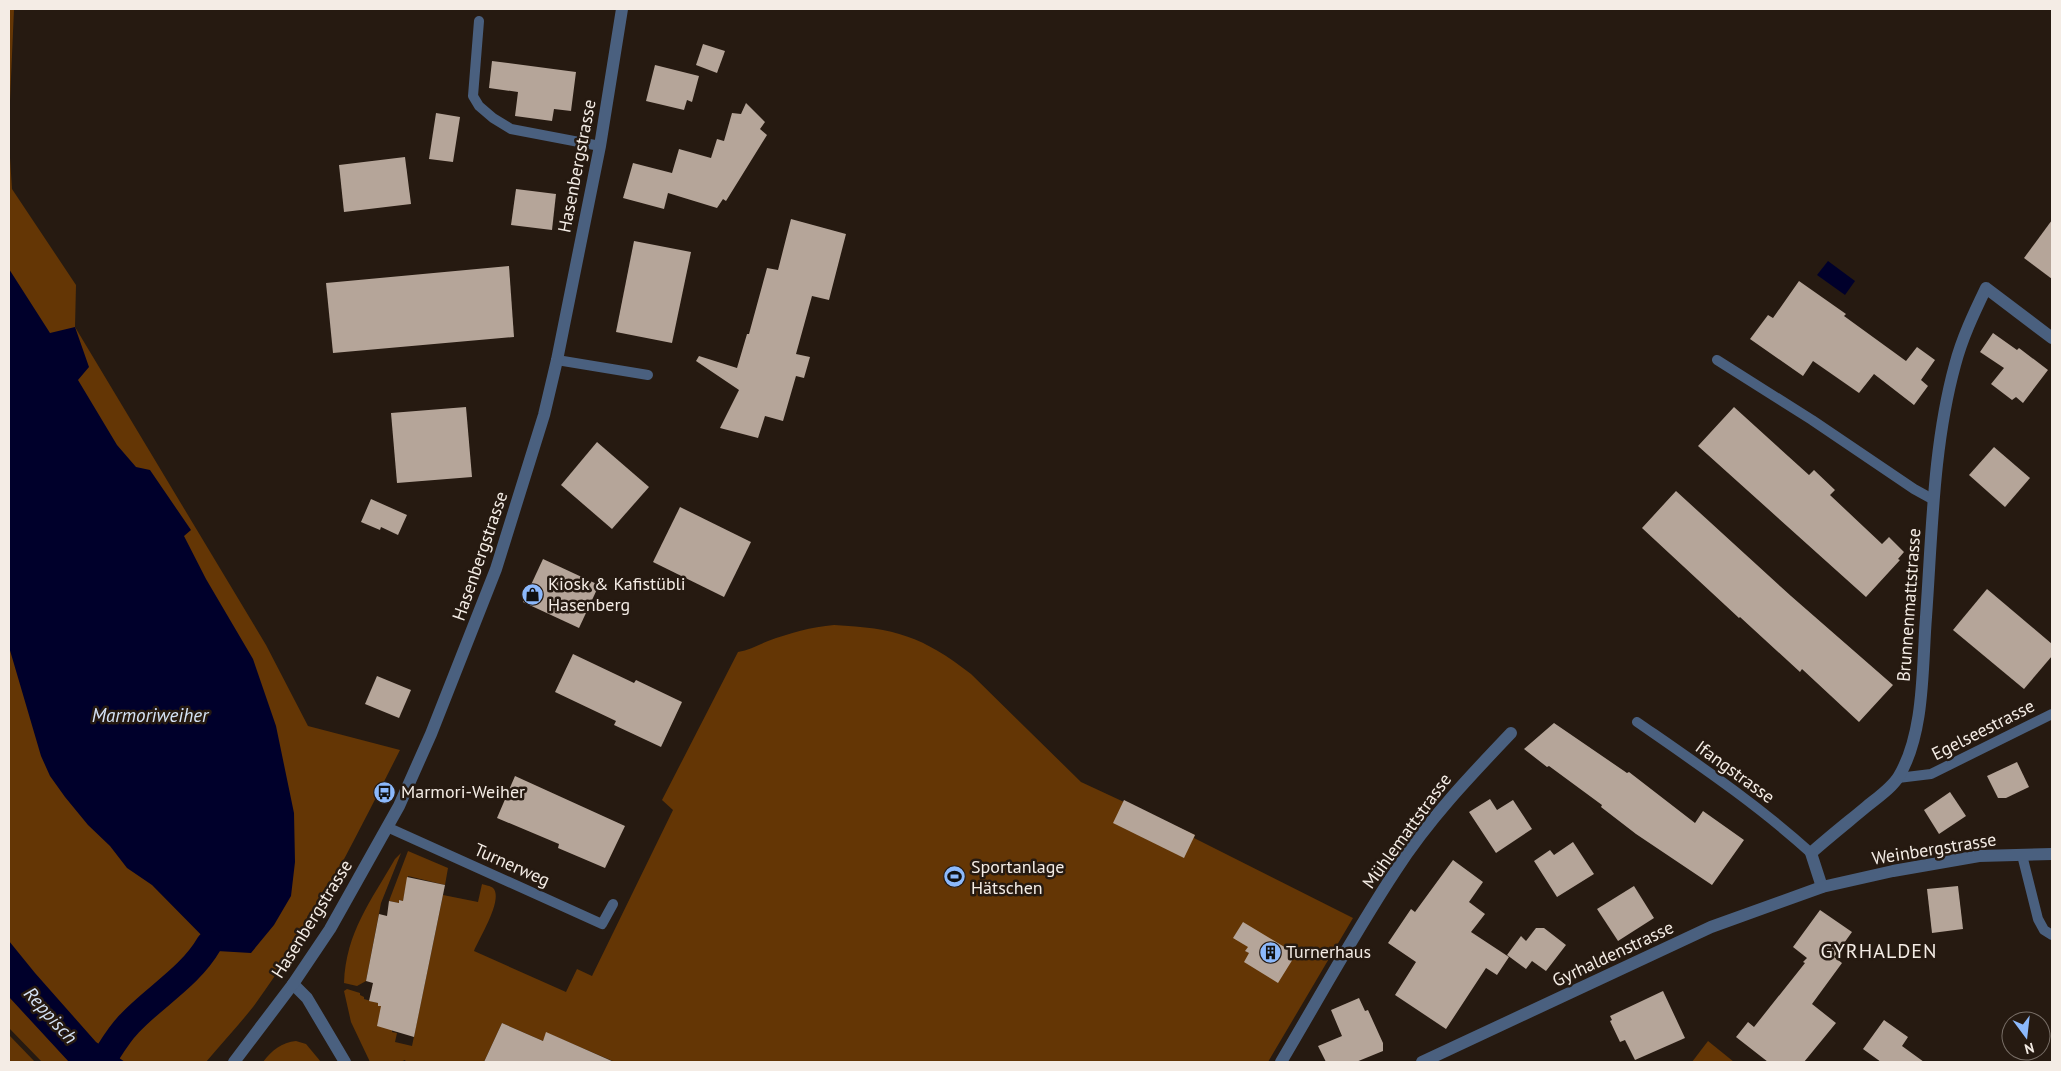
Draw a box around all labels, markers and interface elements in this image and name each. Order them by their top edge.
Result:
street label: Hasenbergstrasse [552,97,601,234]
street label: Hasenbergstrasse [447,488,512,624]
street label: Brunnenmattstrasse [1892,527,1925,682]
place label: Kiosk & Kafistübli Hasenberg [548,572,686,616]
shop icon: Kiosk & Kafistübli Hasenberg [520,582,544,606]
street label: Egelseestrasse [1927,694,2038,765]
water label: Marmoriweiher [92,703,210,727]
street label: Ifangstrasse [1691,735,1779,808]
street label: Mühlemattstrasse [1357,769,1456,893]
bus stop icon: Marmori-Weiher [373,780,397,804]
place label: Marmori-Weiher [401,780,525,803]
street label: Weinbergstrasse [1870,827,1998,870]
street label: Turnerweg [471,838,554,891]
street label: Hasenbergstrasse [266,855,357,982]
place label: Sportanlage Hätschen [971,855,1064,899]
sports icon: Sportanlage Hätschen [943,865,967,889]
street label: Gyrhaldenstrasse [1548,915,1677,992]
district label: GYRHALDEN [1820,938,1938,964]
building icon: Turnerhaus [1258,940,1282,964]
place label: Turnerhaus [1286,940,1371,963]
water label: Reppisch [19,981,83,1049]
north arrow [2001,1011,2051,1061]
text: N [2023,1039,2036,1058]

